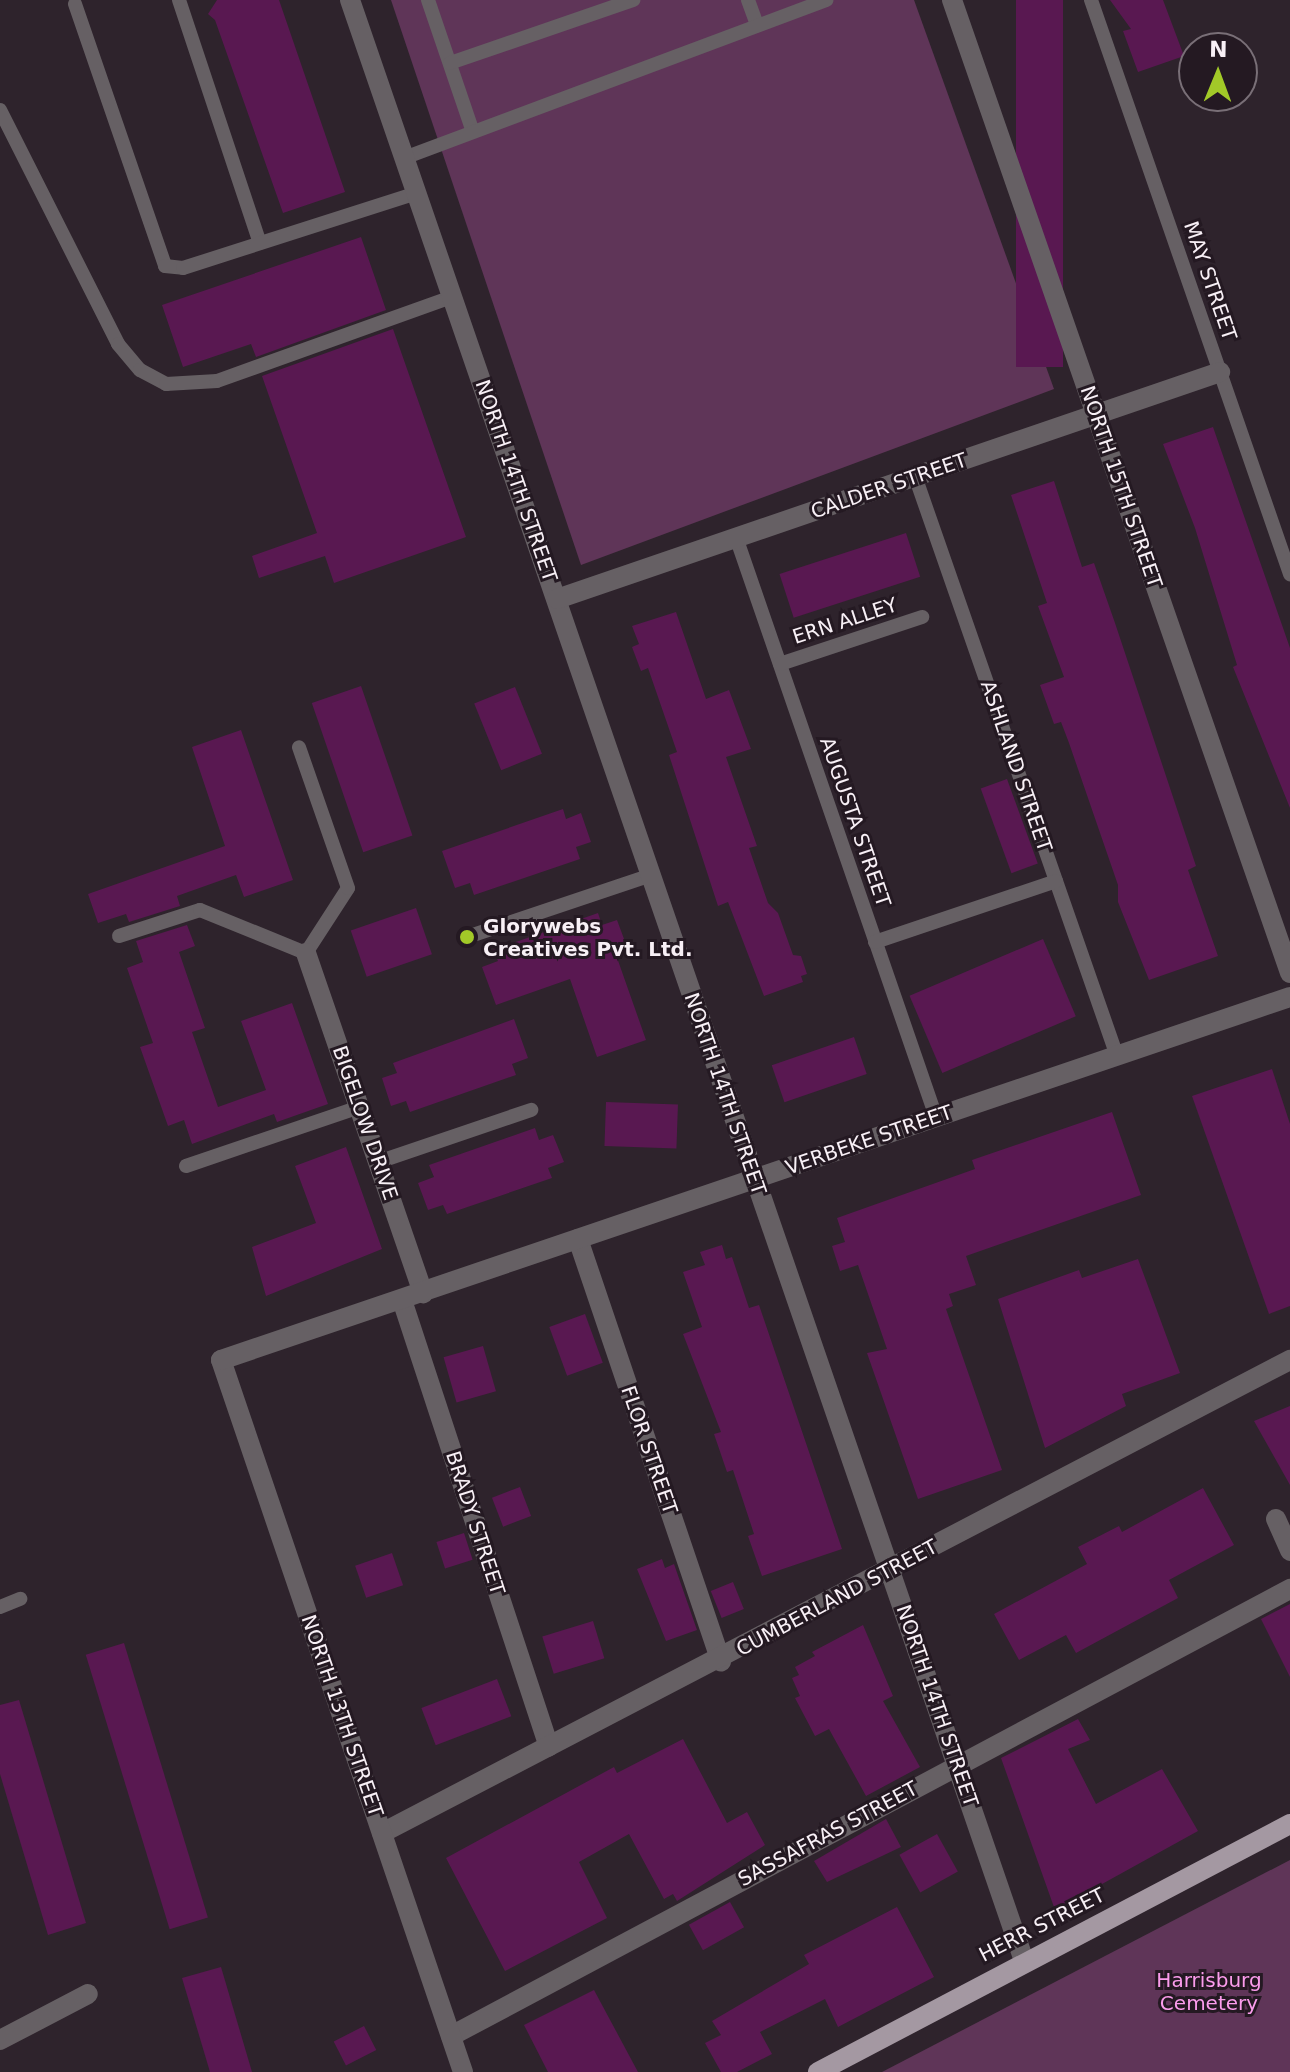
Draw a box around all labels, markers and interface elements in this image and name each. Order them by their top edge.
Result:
north arrow [1178,32,1258,112]
text: N [1209,37,1228,62]
street label: MAY STREET [1178,218,1242,344]
street label: NORTH 14TH STREET [470,377,562,585]
street label: NORTH 15TH STREET [1075,383,1167,591]
street label: CALDER STREET [808,448,970,524]
street label: ERN ALLEY [790,593,900,649]
street label: ASHLAND STREET [975,677,1057,855]
street label: AUGUSTA STREET [815,734,895,910]
place label: Glorywebs Creatives Pvt. Ltd. [483,914,693,961]
marker: Glorywebs Creatives Pvt. Ltd. [458,928,476,946]
street label: NORTH 14TH STREET [679,990,771,1198]
street label: BIGELOW DRIVE [327,1043,403,1203]
street label: VERBEKE STREET [782,1100,956,1180]
street label: FLOR STREET [616,1383,682,1517]
street label: BRADY STREET [440,1448,510,1598]
street label: CUMBERLAND STREET [732,1535,942,1661]
street label: NORTH 14TH STREET [891,1602,983,1810]
street label: NORTH 13TH STREET [296,1612,388,1820]
street label: SASSAFRAS STREET [734,1777,922,1891]
street label: HERR STREET [975,1883,1109,1967]
park label: Harrisburg Cemetery [1156,1969,1262,2016]

